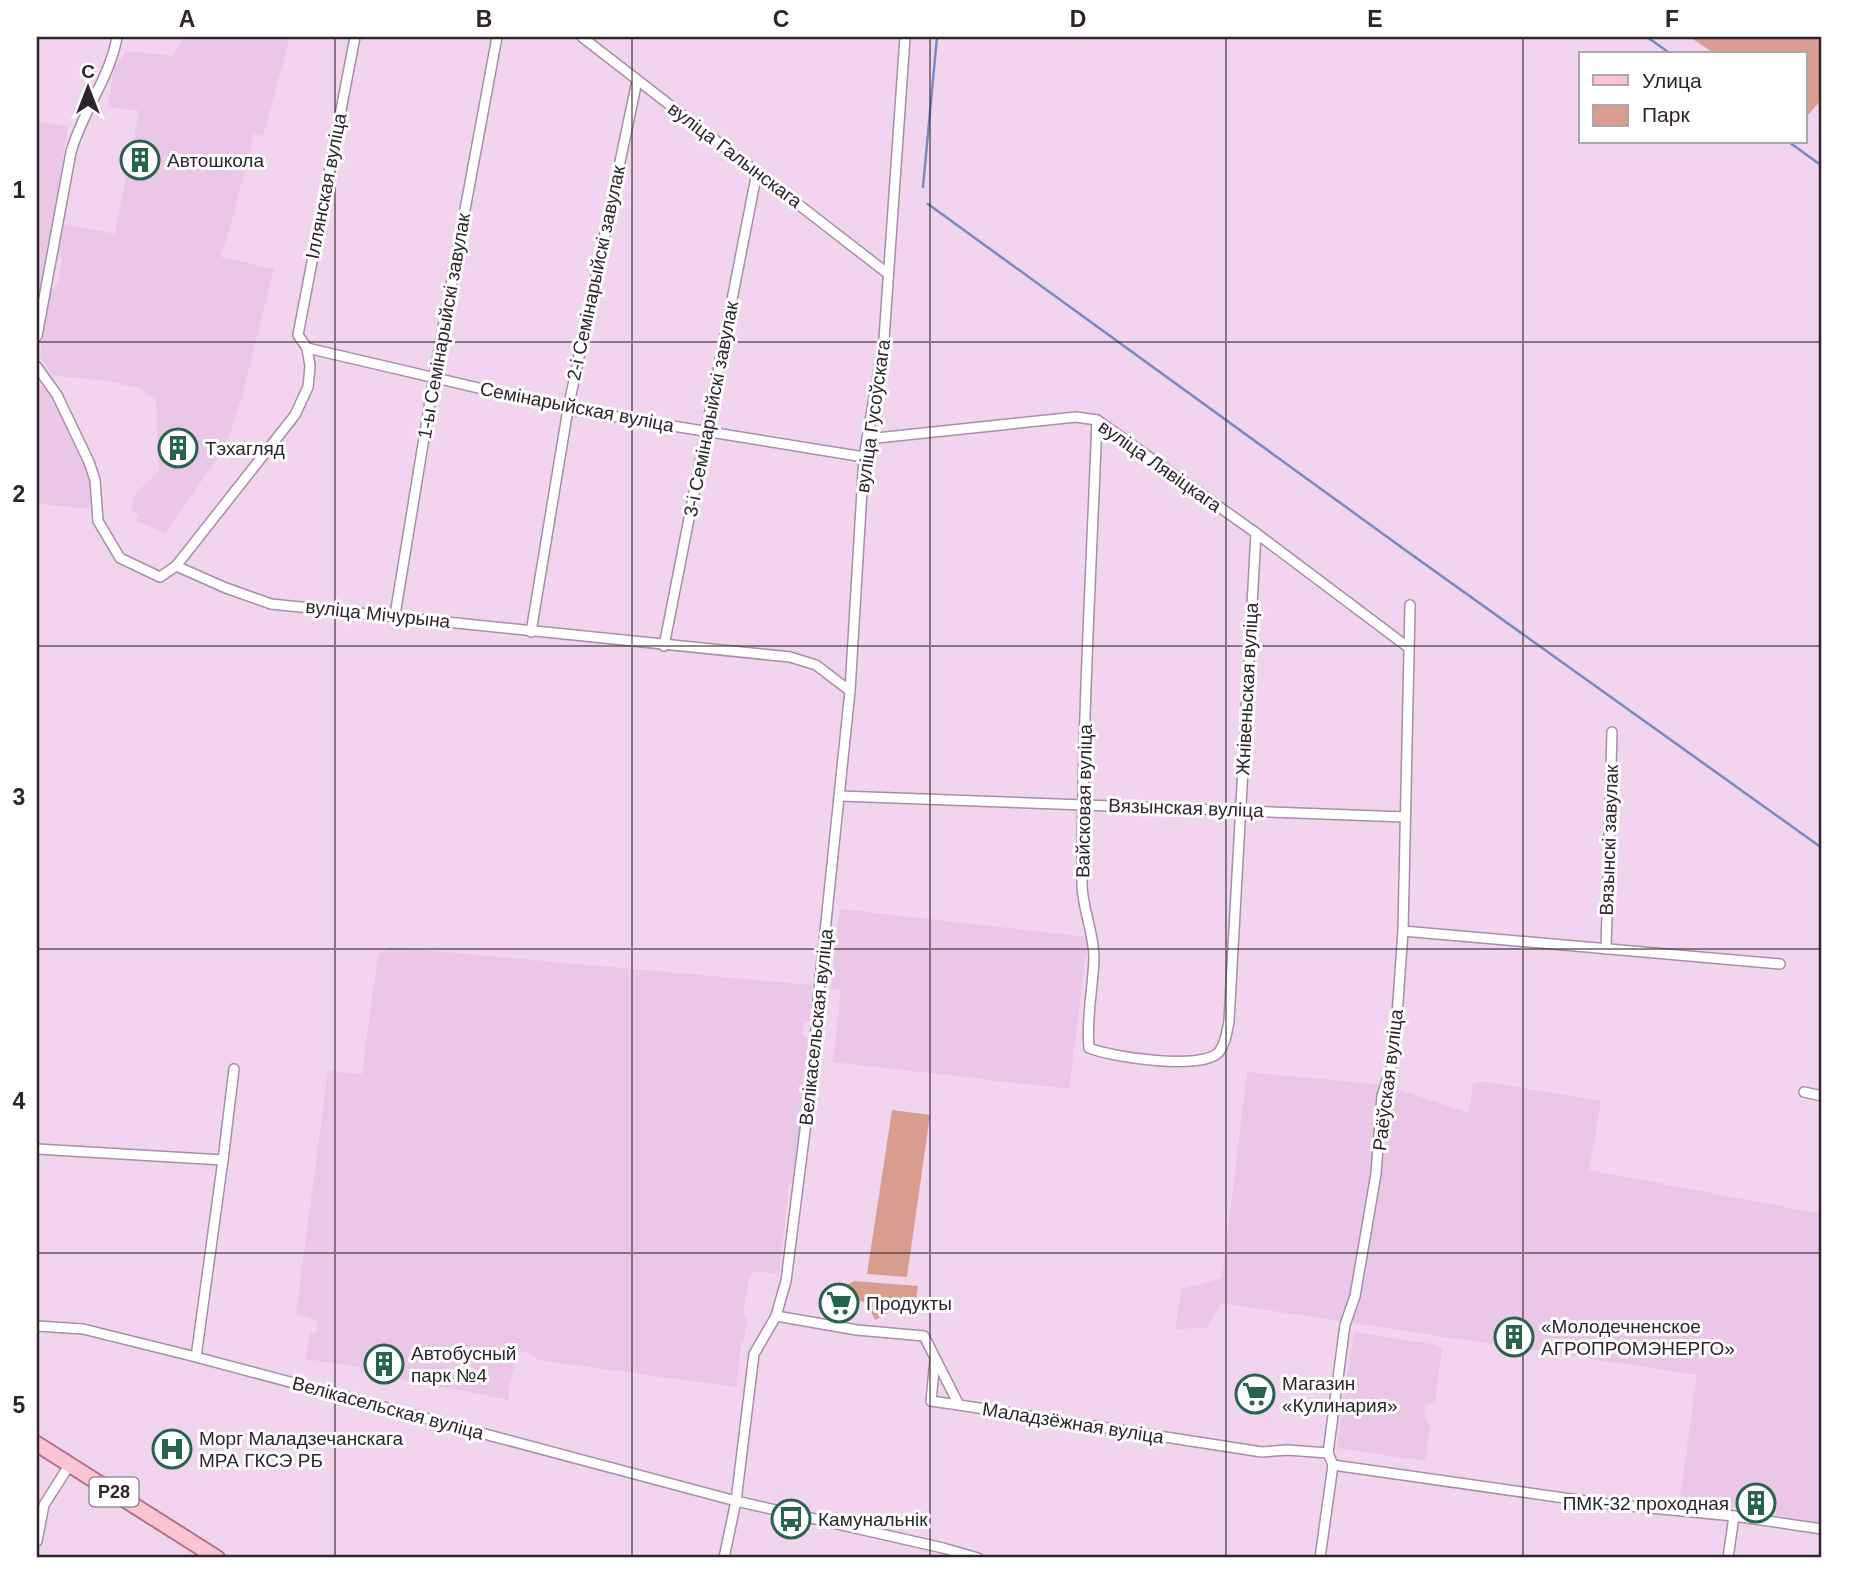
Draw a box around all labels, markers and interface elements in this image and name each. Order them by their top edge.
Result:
text: A [179,6,195,32]
text: B [476,6,492,32]
text: C [773,6,789,32]
text: D [1070,6,1086,32]
text: E [1367,6,1383,32]
text: F [1665,6,1679,32]
north arrow [52,52,122,122]
legend [1579,52,1806,144]
text: С [81,61,95,82]
text: Улица [1642,69,1702,92]
street label: вуліца Галынскага [664,98,806,212]
text: Парк [1642,103,1690,126]
street label: Іллянская вуліца [302,111,351,261]
building icon: Автошкола [119,139,161,181]
place label: Автошкола [167,150,264,171]
street label: 2-і Семінарыйскі завулак [563,163,629,382]
text: 1 [13,177,26,203]
street label: 1-ы Семінарыйскі завулак [414,211,474,440]
street label: 3-і Семінарыйскі завулак [680,299,742,519]
street label: вуліца Гусоўскага [852,337,894,494]
street label: Семінарыйская вуліца [478,378,676,436]
street label: вуліца Лявіцкага [1095,416,1226,516]
building icon: Тэхагляд [157,427,199,469]
place label: Тэхагляд [205,438,285,459]
text: 2 [13,481,25,507]
street label: вуліца Мічурына [305,596,452,632]
street label: Жнівеньская вуліца [1232,602,1262,776]
street label: Вайсковая вуліца [1072,723,1096,878]
street label: Вязынскі завулак [1596,764,1622,916]
text: 3 [13,784,25,810]
street label: Вязынская вуліца [1108,795,1264,821]
street label: Велікасельская вуліца [795,927,837,1126]
street label: Раёўская вуліца [1369,1008,1407,1152]
text: 4 [13,1088,26,1114]
supermarket icon: Продукты [818,1282,860,1324]
place label: Продукты [866,1293,952,1314]
building icon: «Молодечненское АГРОПРОМЭНЕРГО» [1493,1316,1535,1358]
place label: «Молодечненское АГРОПРОМЭНЕРГО» [1541,1316,1735,1359]
building icon: Автобусный парк №4 [363,1343,405,1385]
place label: Автобусный парк №4 [411,1343,516,1386]
street label: Велікасельская вуліца [290,1372,487,1444]
supermarket icon: Магазин «Кулинария» [1234,1373,1276,1415]
place label: Магазин «Кулинария» [1282,1373,1398,1416]
text: 5 [13,1392,26,1418]
street label: Маладзёжная вуліца [981,1398,1166,1448]
hospital icon: Морг Маладзечанскага МРА ГКСЭ РБ [151,1428,193,1470]
place label: Морг Маладзечанскага МРА ГКСЭ РБ [199,1428,403,1471]
road number: Р28 [90,1478,138,1506]
building icon: ПМК-32 проходная [1735,1482,1777,1524]
place label: ПМК-32 проходная [1563,1493,1729,1514]
bus stop icon: Камунальнік [770,1498,812,1540]
place label: Камунальнік [818,1509,928,1530]

